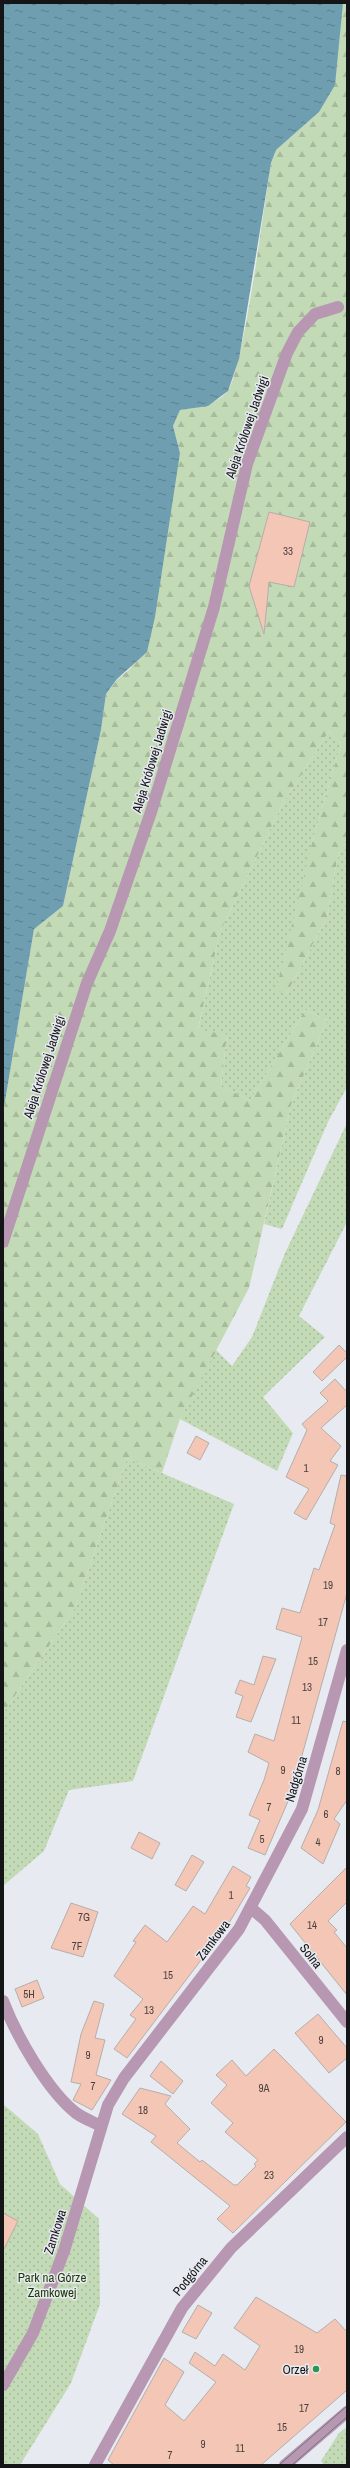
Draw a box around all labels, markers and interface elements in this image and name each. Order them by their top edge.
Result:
street label: Aleja Królowej Jadwigi [221,374,273,481]
house number: 33 [283,544,293,558]
street label: Aleja Królowej Jadwigi [128,707,176,816]
street label: Aleja Królowej Jadwigi [19,1013,69,1122]
house number: 1 [303,1461,309,1475]
house number: 19 [323,1578,333,1592]
house number: 17 [318,1615,328,1629]
house number: 15 [308,1654,318,1668]
house number: 13 [302,1680,312,1694]
house number: 11 [291,1713,301,1727]
street label: Nadgórna [281,1754,311,1804]
house number: 9 [280,1763,286,1777]
house number: 8 [335,1764,341,1778]
house number: 7 [266,1800,272,1814]
house number: 6 [323,1807,329,1821]
house number: 5 [259,1832,265,1846]
house number: 4 [315,1835,321,1849]
house number: 1 [228,1888,234,1902]
house number: 7G [78,1910,90,1924]
street label: Zamkowa [192,1916,234,1964]
house number: 14 [307,1918,317,1932]
house number: 7F [72,1939,83,1953]
street label: Solna [296,1940,326,1972]
house number: 15 [163,1968,173,1982]
house number: 5H [23,1987,35,2001]
house number: 13 [144,2003,154,2017]
house number: 9 [318,2033,324,2047]
house number: 9 [85,2048,91,2062]
house number: 7 [90,2079,96,2093]
house number: 9A [258,2081,270,2095]
house number: 18 [138,2103,148,2117]
house number: 23 [264,2168,274,2182]
street label: Zamkowa [40,2207,70,2257]
street label: Podgórna [169,2253,211,2299]
park label: Park na Górze Zamkowej [18,2269,86,2301]
house number: 19 [294,2342,304,2356]
place label: Orzeł [283,2361,309,2378]
marker: Orzeł [311,2364,321,2374]
house number: 17 [299,2401,309,2415]
house number: 15 [277,2420,287,2434]
house number: 9 [200,2437,206,2451]
house number: 11 [235,2441,245,2455]
house number: 7 [167,2448,173,2462]

